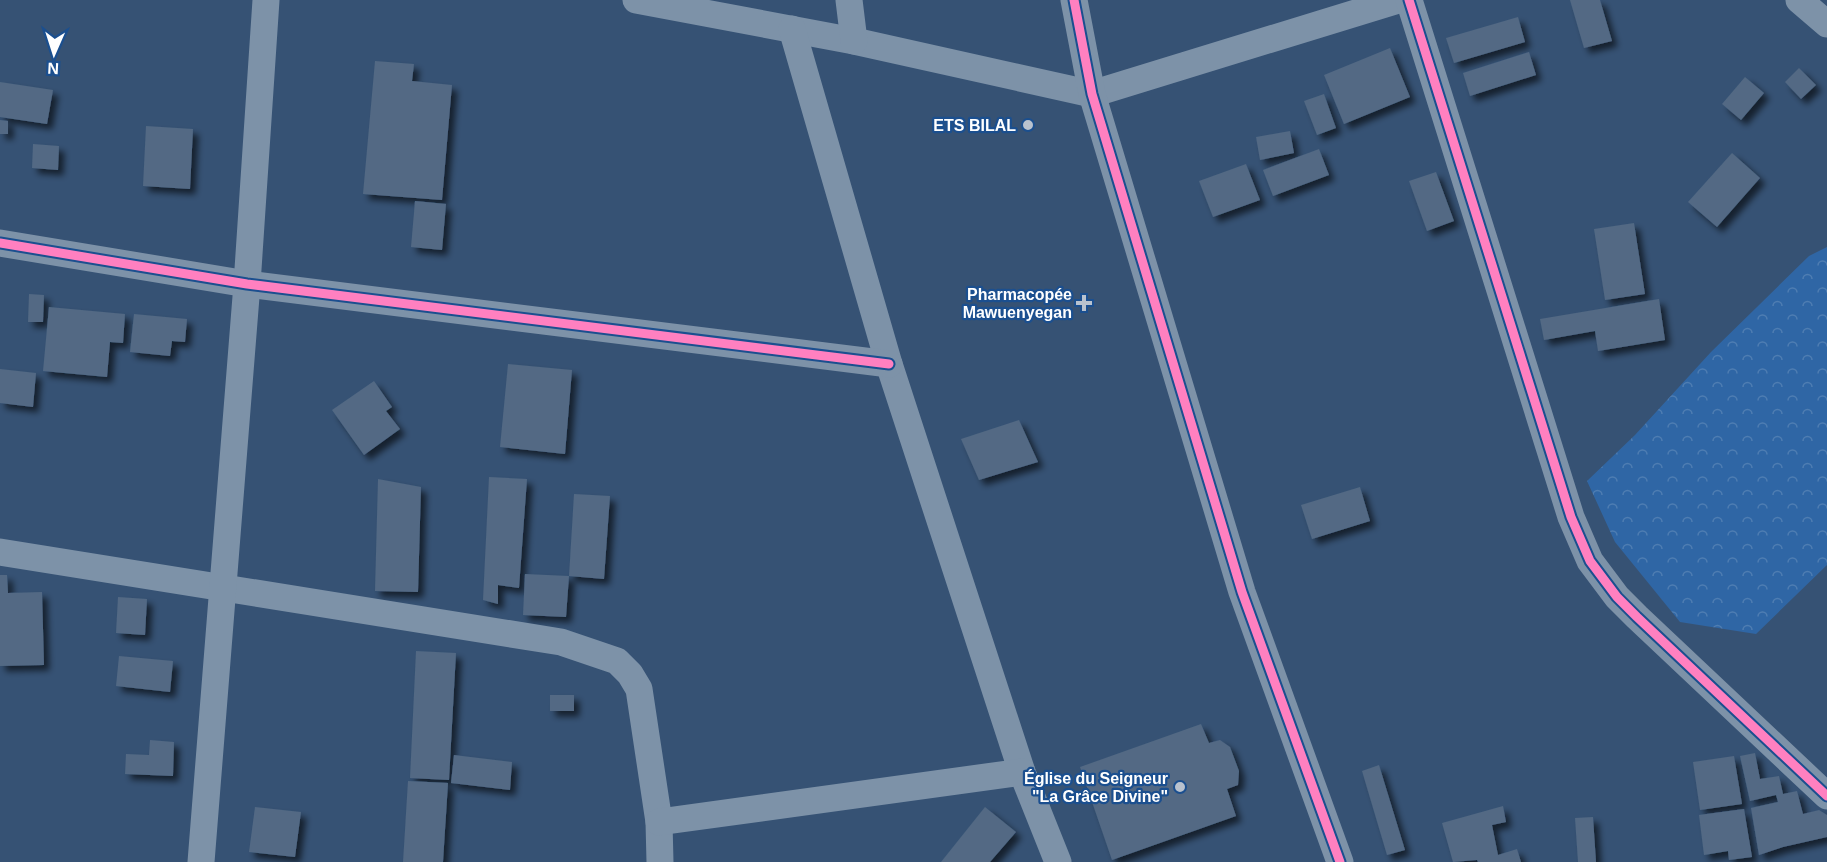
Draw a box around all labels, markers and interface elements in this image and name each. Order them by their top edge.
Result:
north arrow [24,24,84,84]
text: N [47,60,59,77]
place label: ETS BILAL [933,117,1016,134]
marker: ETS BILAL [1021,118,1035,132]
place label: Pharmacopée Mawuenyegan [963,286,1072,321]
marker: Pharmacopée Mawuenyegan [1077,296,1091,310]
place label: Église du Seigneur "La Grâce Divine" [1024,769,1168,805]
marker: Église du Seigneur "La Grâce Divine" [1173,780,1187,794]

